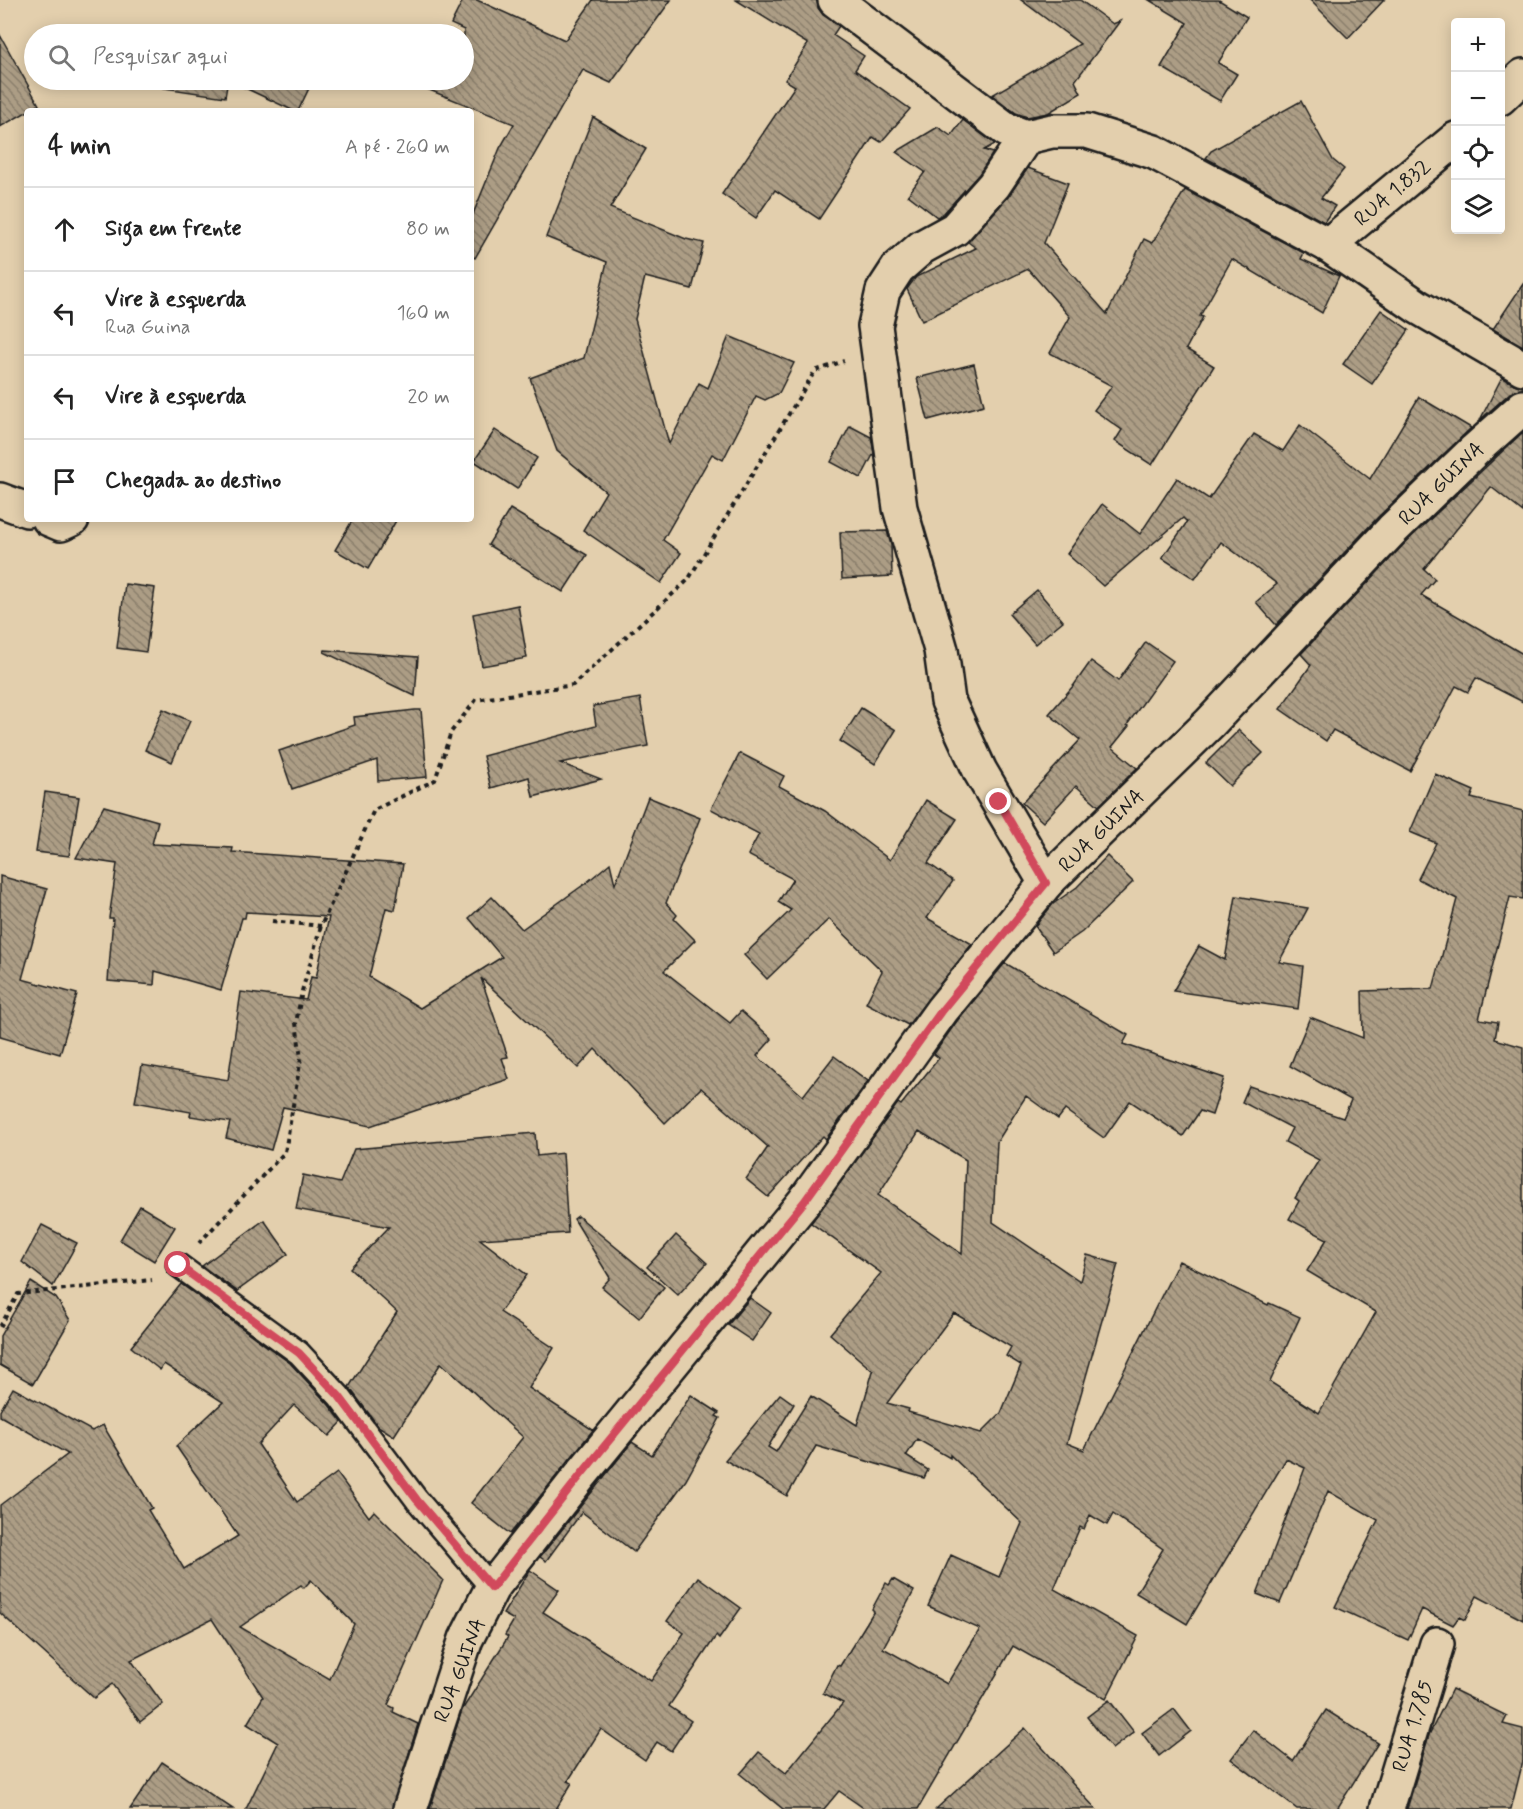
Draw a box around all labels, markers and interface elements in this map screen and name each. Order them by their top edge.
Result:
map controls [1451,18,1505,234]
button: + [1451,18,1505,72]
search box [24,24,474,90]
icon: search [45,41,78,74]
text: Pesquisar aqui [93,43,228,71]
button: − [1451,72,1505,126]
button: locate [1451,126,1505,180]
text: 4 min [48,130,111,164]
text: A pé · 260 m [345,134,450,161]
street label: RUA 1.832 [1348,153,1437,233]
button: layers [1451,180,1505,234]
icon: ahead [48,213,81,246]
text: Siga em frente [105,215,242,243]
text: 80 m [406,216,450,243]
text: Vire à esquerda [105,286,246,314]
icon: left [48,297,81,330]
text: 160 m [397,300,450,327]
text: Rua Guina [105,314,191,341]
icon: left [48,381,81,414]
text: Vire à esquerda [105,383,246,411]
text: 20 m [407,384,450,411]
street label: RUA GUINA [1393,436,1491,532]
icon: arrive [48,465,81,498]
text: Chegada ao destino [105,467,281,495]
street label: RUA GUINA [1053,783,1151,879]
route end [985,788,1011,814]
route start [164,1251,190,1277]
street label: RUA GUINA [427,1614,493,1727]
street label: RUA 1.785 [1386,1677,1440,1776]

